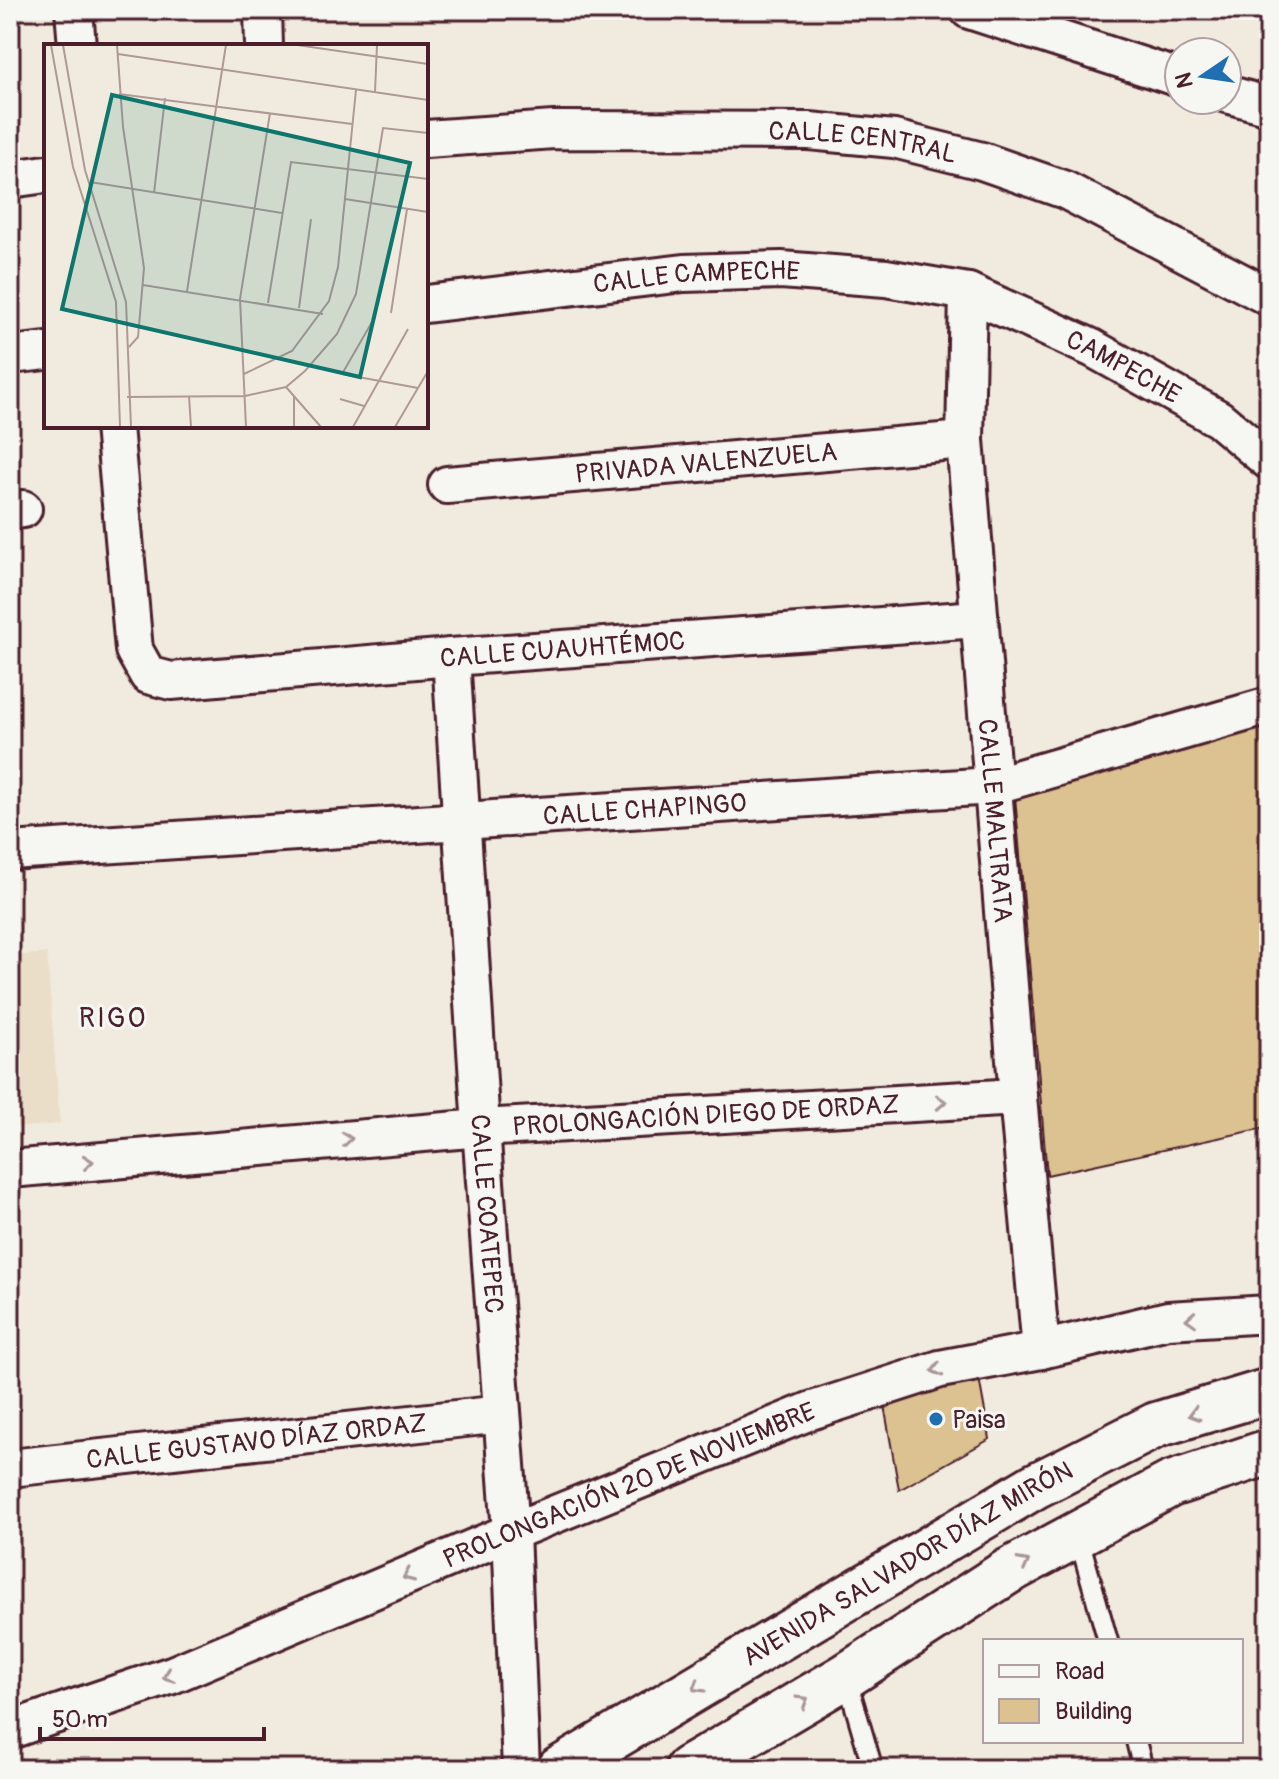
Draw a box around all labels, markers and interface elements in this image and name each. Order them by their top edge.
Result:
north arrow [1163,36,1243,116]
inset map [44,44,428,428]
text: N [1169,70,1200,91]
street label: CALLE CENTRAL [769,116,960,171]
street label: CALLE CAMPECHE [591,255,801,301]
street label: CAMPECHE [1061,324,1186,411]
street label: PRIVADA VALENZUELA [574,436,839,491]
street label: CALLE CUAUHTÉMOC [439,625,686,675]
street label: CALLE MALTRATA [971,718,1019,924]
street label: CALLE CHAPINGO [542,787,747,833]
district label: RIGO [79,1001,147,1036]
street label: PROLONGACIÓN DIEGO DE ORDAZ [511,1089,900,1143]
one-way arrow [935,1093,948,1110]
street label: CALLE COATEPEC [463,1113,510,1315]
one-way arrow [341,1131,354,1148]
one-way arrow [82,1154,95,1171]
one-way arrow [1184,1310,1197,1327]
one-way arrow [930,1361,944,1378]
street label: PROLONGACIÓN 20 DE NOVIEMBRE [438,1396,820,1576]
place label: Paisa [952,1404,1006,1436]
one-way arrow [1188,1405,1202,1421]
street label: CALLE GUSTAVO DÍAZ ORDAZ [85,1407,429,1477]
marker: Paisa [927,1410,945,1428]
street label: AVENIDA SALVADOR DÍAZ MIRÓN [737,1455,1078,1674]
one-way arrow [1015,1558,1030,1573]
one-way arrow [401,1566,416,1582]
legend [983,1639,1243,1743]
text: Road [1055,1657,1105,1686]
one-way arrow [162,1667,176,1683]
one-way arrow [692,1677,707,1693]
scale bar [40,1691,264,1741]
one-way arrow [795,1695,809,1711]
text: Building [1055,1697,1132,1726]
text: 50 m [52,1705,108,1734]

